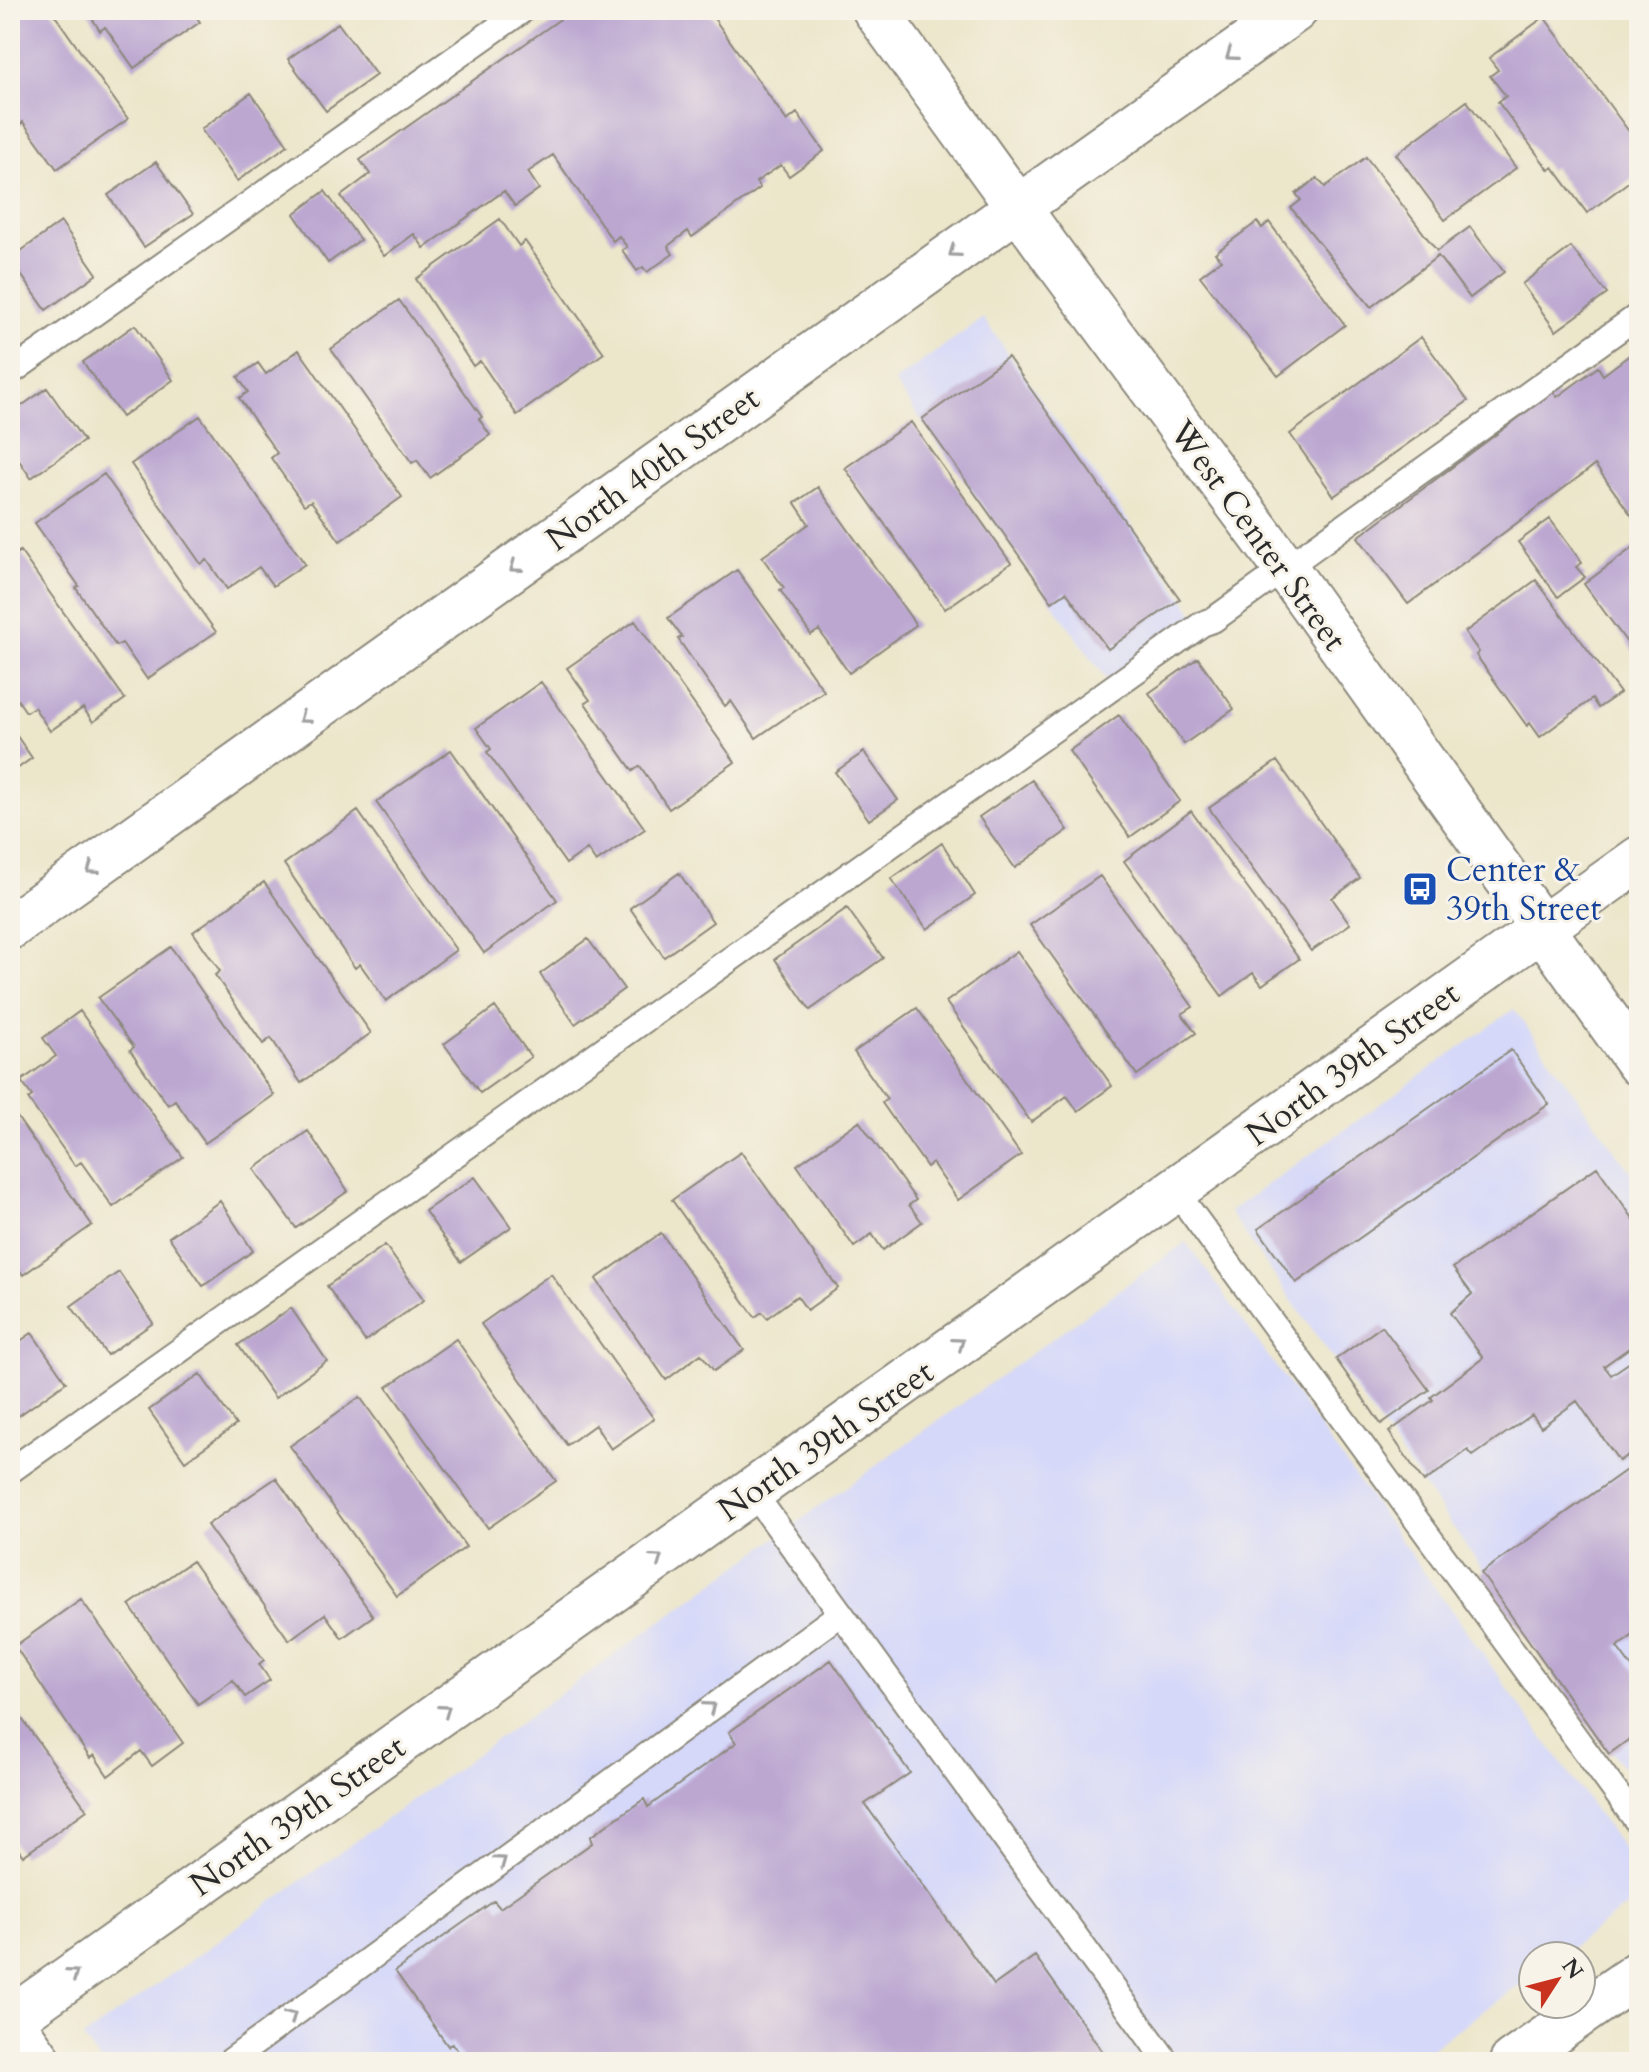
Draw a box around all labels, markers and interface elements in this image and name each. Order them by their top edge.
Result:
one-way arrow [1226,45,1240,60]
one-way arrow [948,242,962,257]
street label: North 40th Street [537,376,769,562]
street label: West Center Street [1158,410,1358,660]
one-way arrow [509,557,524,571]
one-way arrow [298,708,312,723]
place label: Center & 39th Street [1446,847,1601,932]
one-way arrow [86,859,101,874]
bus stop icon: Center & 39th Street [1401,870,1439,908]
street label: North 39th Street [1237,971,1469,1157]
one-way arrow [951,1339,965,1353]
street label: North 39th Street [709,1349,943,1532]
one-way arrow [648,1554,662,1569]
one-way arrow [701,1702,716,1717]
one-way arrow [436,1705,450,1720]
street label: North 39th Street [181,1724,415,1907]
one-way arrow [492,1857,506,1871]
north arrow [1517,1940,1597,2020]
text: N [1555,1952,1590,1985]
one-way arrow [65,1970,79,1984]
one-way arrow [283,2011,297,2025]

